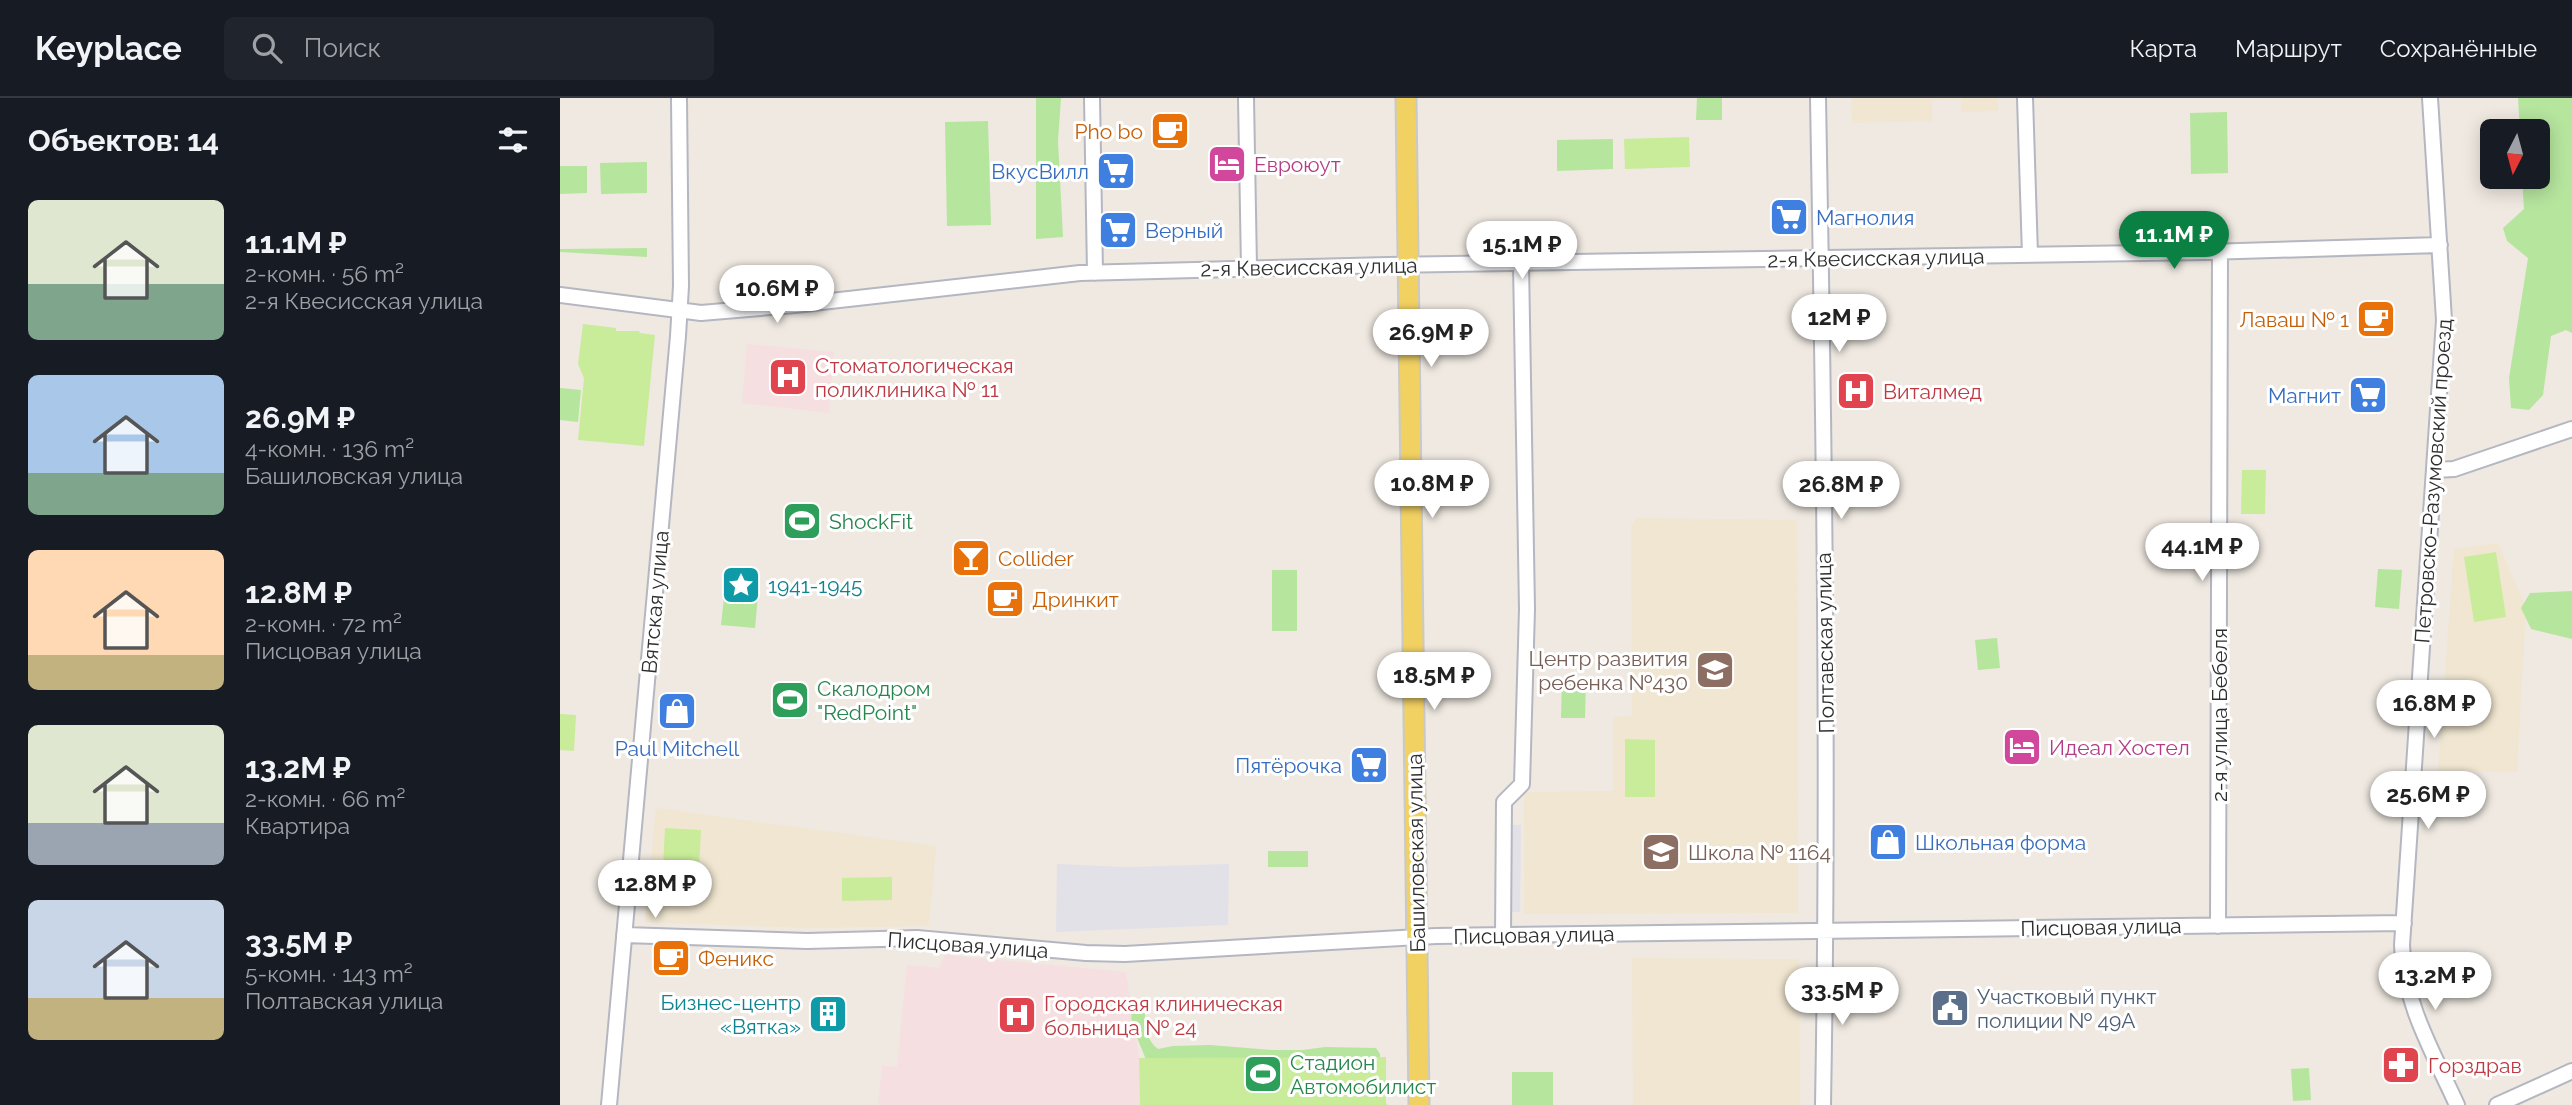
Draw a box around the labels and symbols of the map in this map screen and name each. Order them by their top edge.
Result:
cafe icon: Pho bo [1149,110,1191,152]
place label: Pho bo [1074,119,1143,144]
north arrow [2480,119,2550,189]
hotel icon: Евроюут [1206,143,1248,185]
supermarket icon: ВкусВилл [1095,150,1137,192]
place label: Евроюут [1254,152,1341,177]
place label: ВкусВилл [991,159,1089,184]
supermarket icon: Магнолия [1768,196,1810,238]
place label: Магнолия [1816,205,1914,230]
supermarket icon: Верный [1097,209,1139,251]
pin: 11.1M ₽ [2109,212,2239,271]
place label: Верный [1145,218,1223,243]
pin: 15.1M ₽ [1457,222,1587,281]
street label: 2-я Квесисская улица [1767,244,1985,272]
street label: 2-я Квесисская улица [1200,253,1418,281]
pin: 10.6M ₽ [712,266,842,325]
pin: 12M ₽ [1790,294,1888,354]
cafe icon: Лаваш № 1 [2355,298,2397,340]
place label: Лаваш № 1 [2239,307,2349,332]
pin: 26.9M ₽ [1366,310,1496,369]
street label: Петровско-Разумовский проезд [2409,318,2457,644]
place label: Стоматологическая поликлиника № 11 [815,353,1014,402]
hospital icon: Стоматологическая поликлиника № 11 [767,356,809,398]
hospital icon: Виталмед [1835,370,1877,412]
supermarket icon: Магнит [2347,374,2389,416]
place label: Виталмед [1883,379,1982,404]
place label: Магнит [2268,383,2341,408]
pin: 10.8M ₽ [1367,460,1497,520]
pin: 26.8M ₽ [1776,462,1906,521]
sports icon: ShockFit [781,500,823,542]
place label: ShockFit [829,509,913,534]
pin: 44.1M ₽ [2137,524,2267,583]
street label: Вятская улица [636,529,674,675]
bar icon: Collider [950,537,992,579]
place label: Collider [998,546,1074,571]
street label: Полтавская улица [1811,552,1839,734]
place icon: 1941-1945 [720,564,762,606]
place label: 1941-1945 [768,573,862,598]
cafe icon: Дринкит [984,578,1026,620]
place label: Дринкит [1032,587,1119,612]
street label: 2-я улица Бебеля [2207,628,2232,802]
place label: Центр развития ребенка №430 [1529,646,1688,695]
school or university icon: Центр развития ребенка №430 [1694,649,1736,691]
pin: 18.5M ₽ [1369,652,1499,712]
place label: Скалодром "RedPoint" [817,676,931,725]
sports icon: Скалодром "RedPoint" [769,679,811,721]
pin: 16.8M ₽ [2369,680,2499,740]
shop icon: Paul Mitchell [656,690,698,732]
hotel icon: Идеал Хостел [2001,726,2043,768]
place label: Идеал Хостел [2049,735,2190,760]
place label: Paul Mitchell [615,736,740,761]
supermarket icon: Пятёрочка [1348,744,1390,786]
place label: Пятёрочка [1235,753,1342,778]
street label: Башиловская улица [1402,753,1430,953]
pin: 25.6M ₽ [2363,772,2493,831]
shop icon: Школьная форма [1867,821,1909,863]
place label: Школьная форма [1915,830,2086,855]
school or university icon: Школа № 1164 [1640,831,1682,873]
place label: Школа № 1164 [1688,840,1831,865]
pin: 12.8M ₽ [590,860,720,920]
street label: Писцовая улица [2020,913,2182,941]
street label: Писцовая улица [1453,921,1615,949]
street label: Писцовая улица [887,927,1049,963]
cafe icon: Феникс [650,937,692,979]
place label: Феникс [698,946,774,971]
pin: 13.2M ₽ [2370,953,2500,1012]
pin: 33.5M ₽ [1777,968,1907,1027]
place label: Участковый пункт полиции № 49А [1977,984,2156,1033]
public building icon: Участковый пункт полиции № 49А [1929,987,1971,1029]
place label: Бизнес-центр «Вятка» [661,990,801,1039]
place label: Городская клиническая больница № 24 [1044,991,1283,1040]
building icon: Бизнес-центр «Вятка» [807,993,849,1035]
hospital icon: Городская клиническая больница № 24 [996,994,1038,1036]
pharmacy icon: Горздрав [2380,1044,2422,1086]
place label: Стадион Автомобилист [1290,1050,1436,1099]
sports icon: Стадион Автомобилист [1242,1053,1284,1095]
place label: Горздрав [2428,1053,2522,1078]

